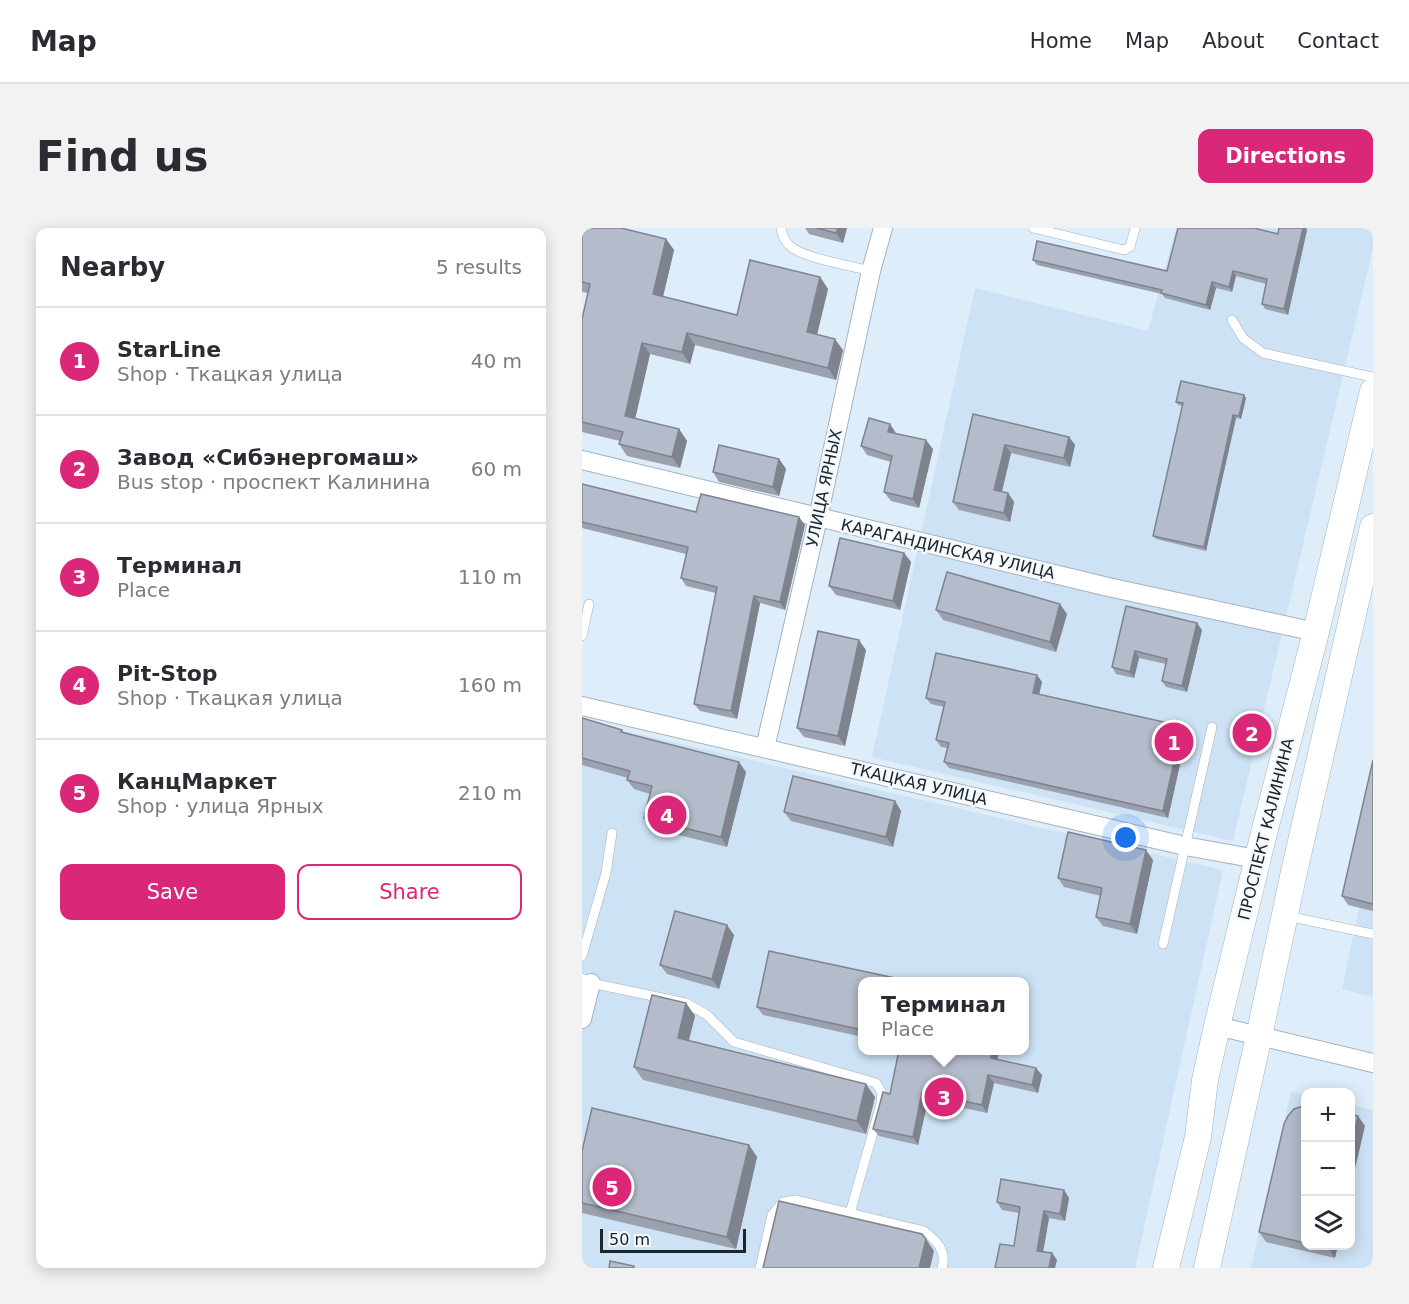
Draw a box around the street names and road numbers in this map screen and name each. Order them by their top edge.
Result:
street label: УЛИЦА ЯРНЫХ [802,427,846,549]
street label: КАРАГАНДИНСКАЯ УЛИЦА [839,515,1057,583]
street label: ПРОСПЕКТ КАЛИНИНА [1234,736,1298,922]
street label: ТКАЦКАЯ УЛИЦА [848,759,989,809]

